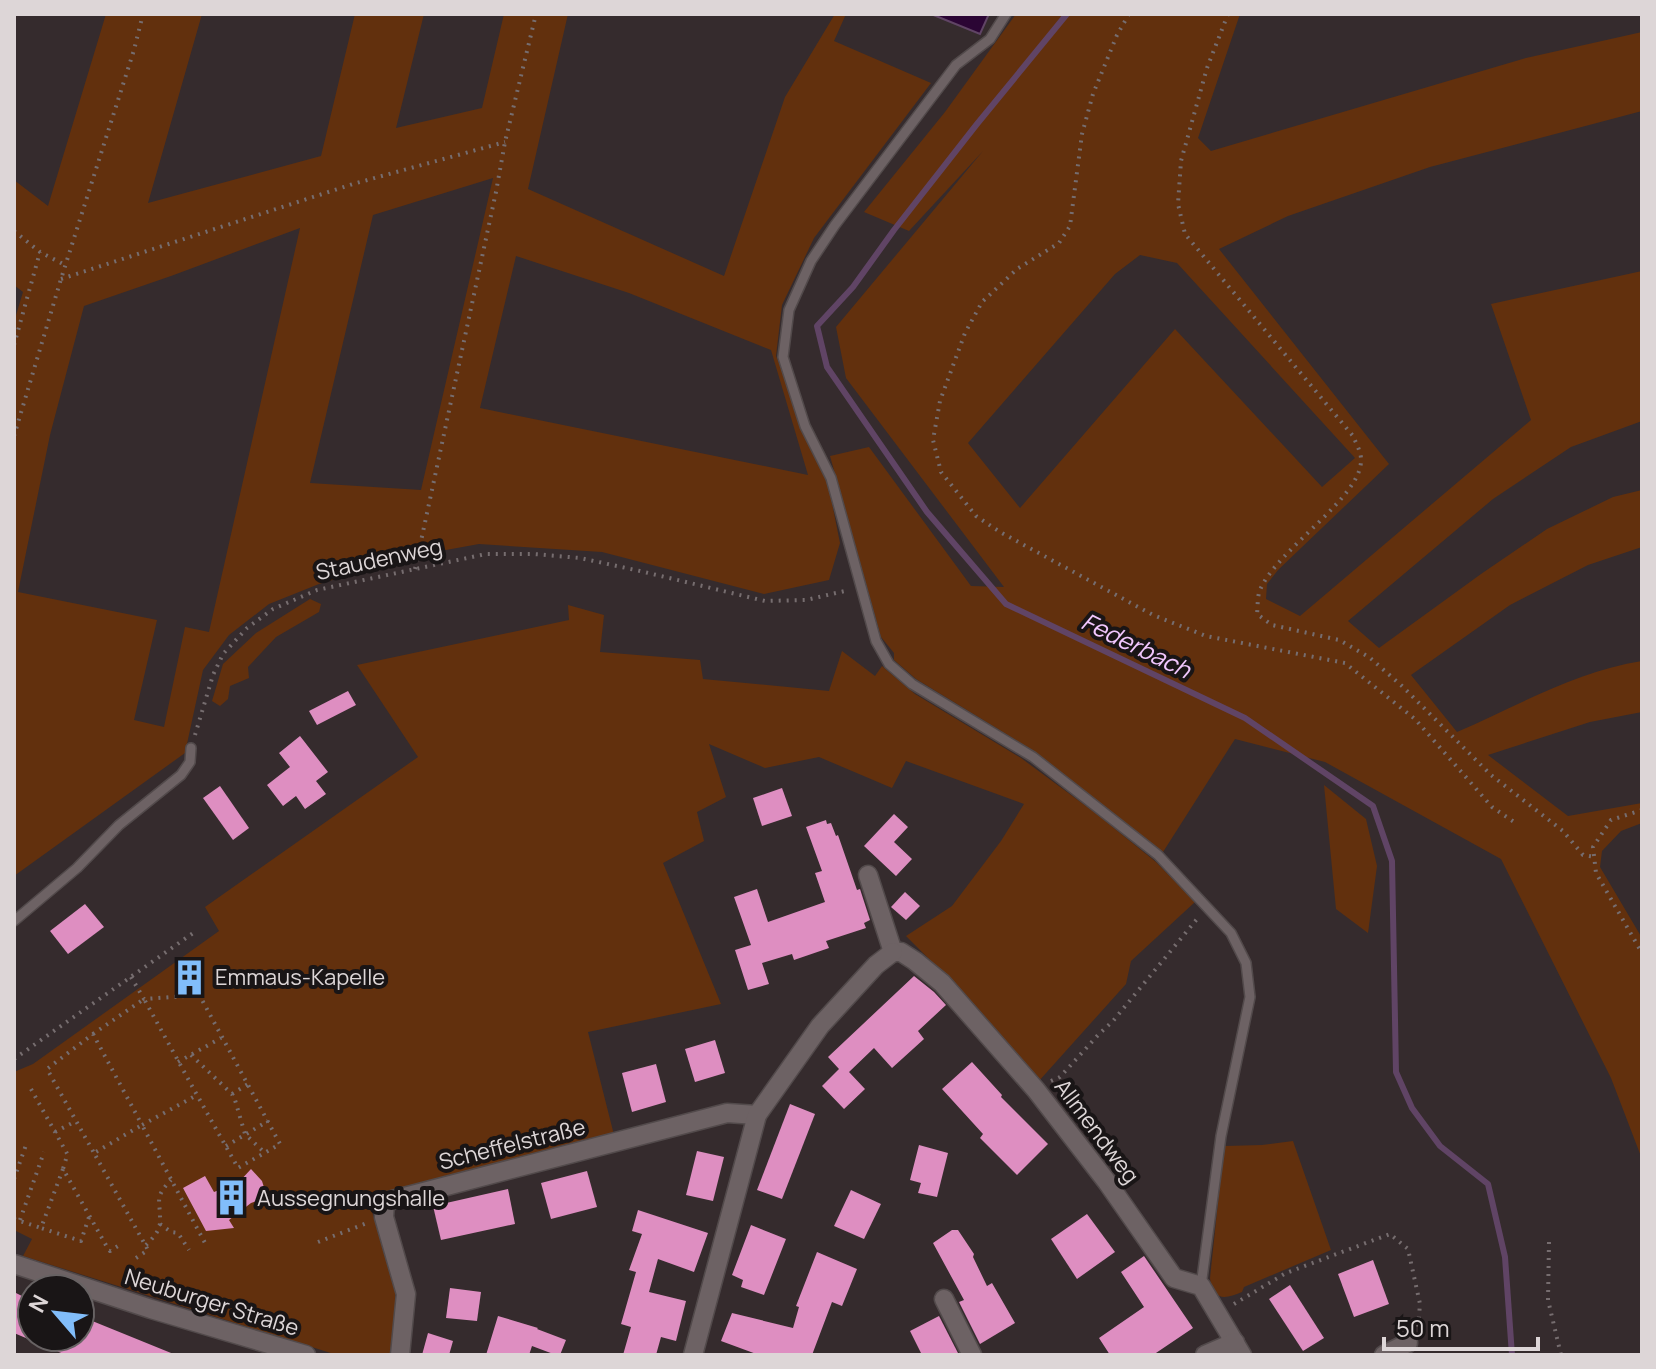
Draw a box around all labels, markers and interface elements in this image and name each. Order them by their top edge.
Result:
street label: Staudenweg [313,531,445,587]
water label: Federbach [1077,604,1197,686]
building icon: Emmaus-Kapelle [170,958,208,996]
place label: Emmaus-Kapelle [215,962,385,992]
street label: Allmendweg [1048,1073,1146,1189]
street label: Scheffelstraße [436,1111,588,1177]
building icon: Aussegnungshalle [212,1179,250,1217]
place label: Aussegnungshalle [257,1183,445,1213]
street label: Neuburger Straße [121,1261,303,1343]
north arrow [16,1273,96,1353]
text: N [21,1290,55,1318]
scale bar [1384,1301,1538,1351]
text: 50 m [1396,1311,1450,1344]

